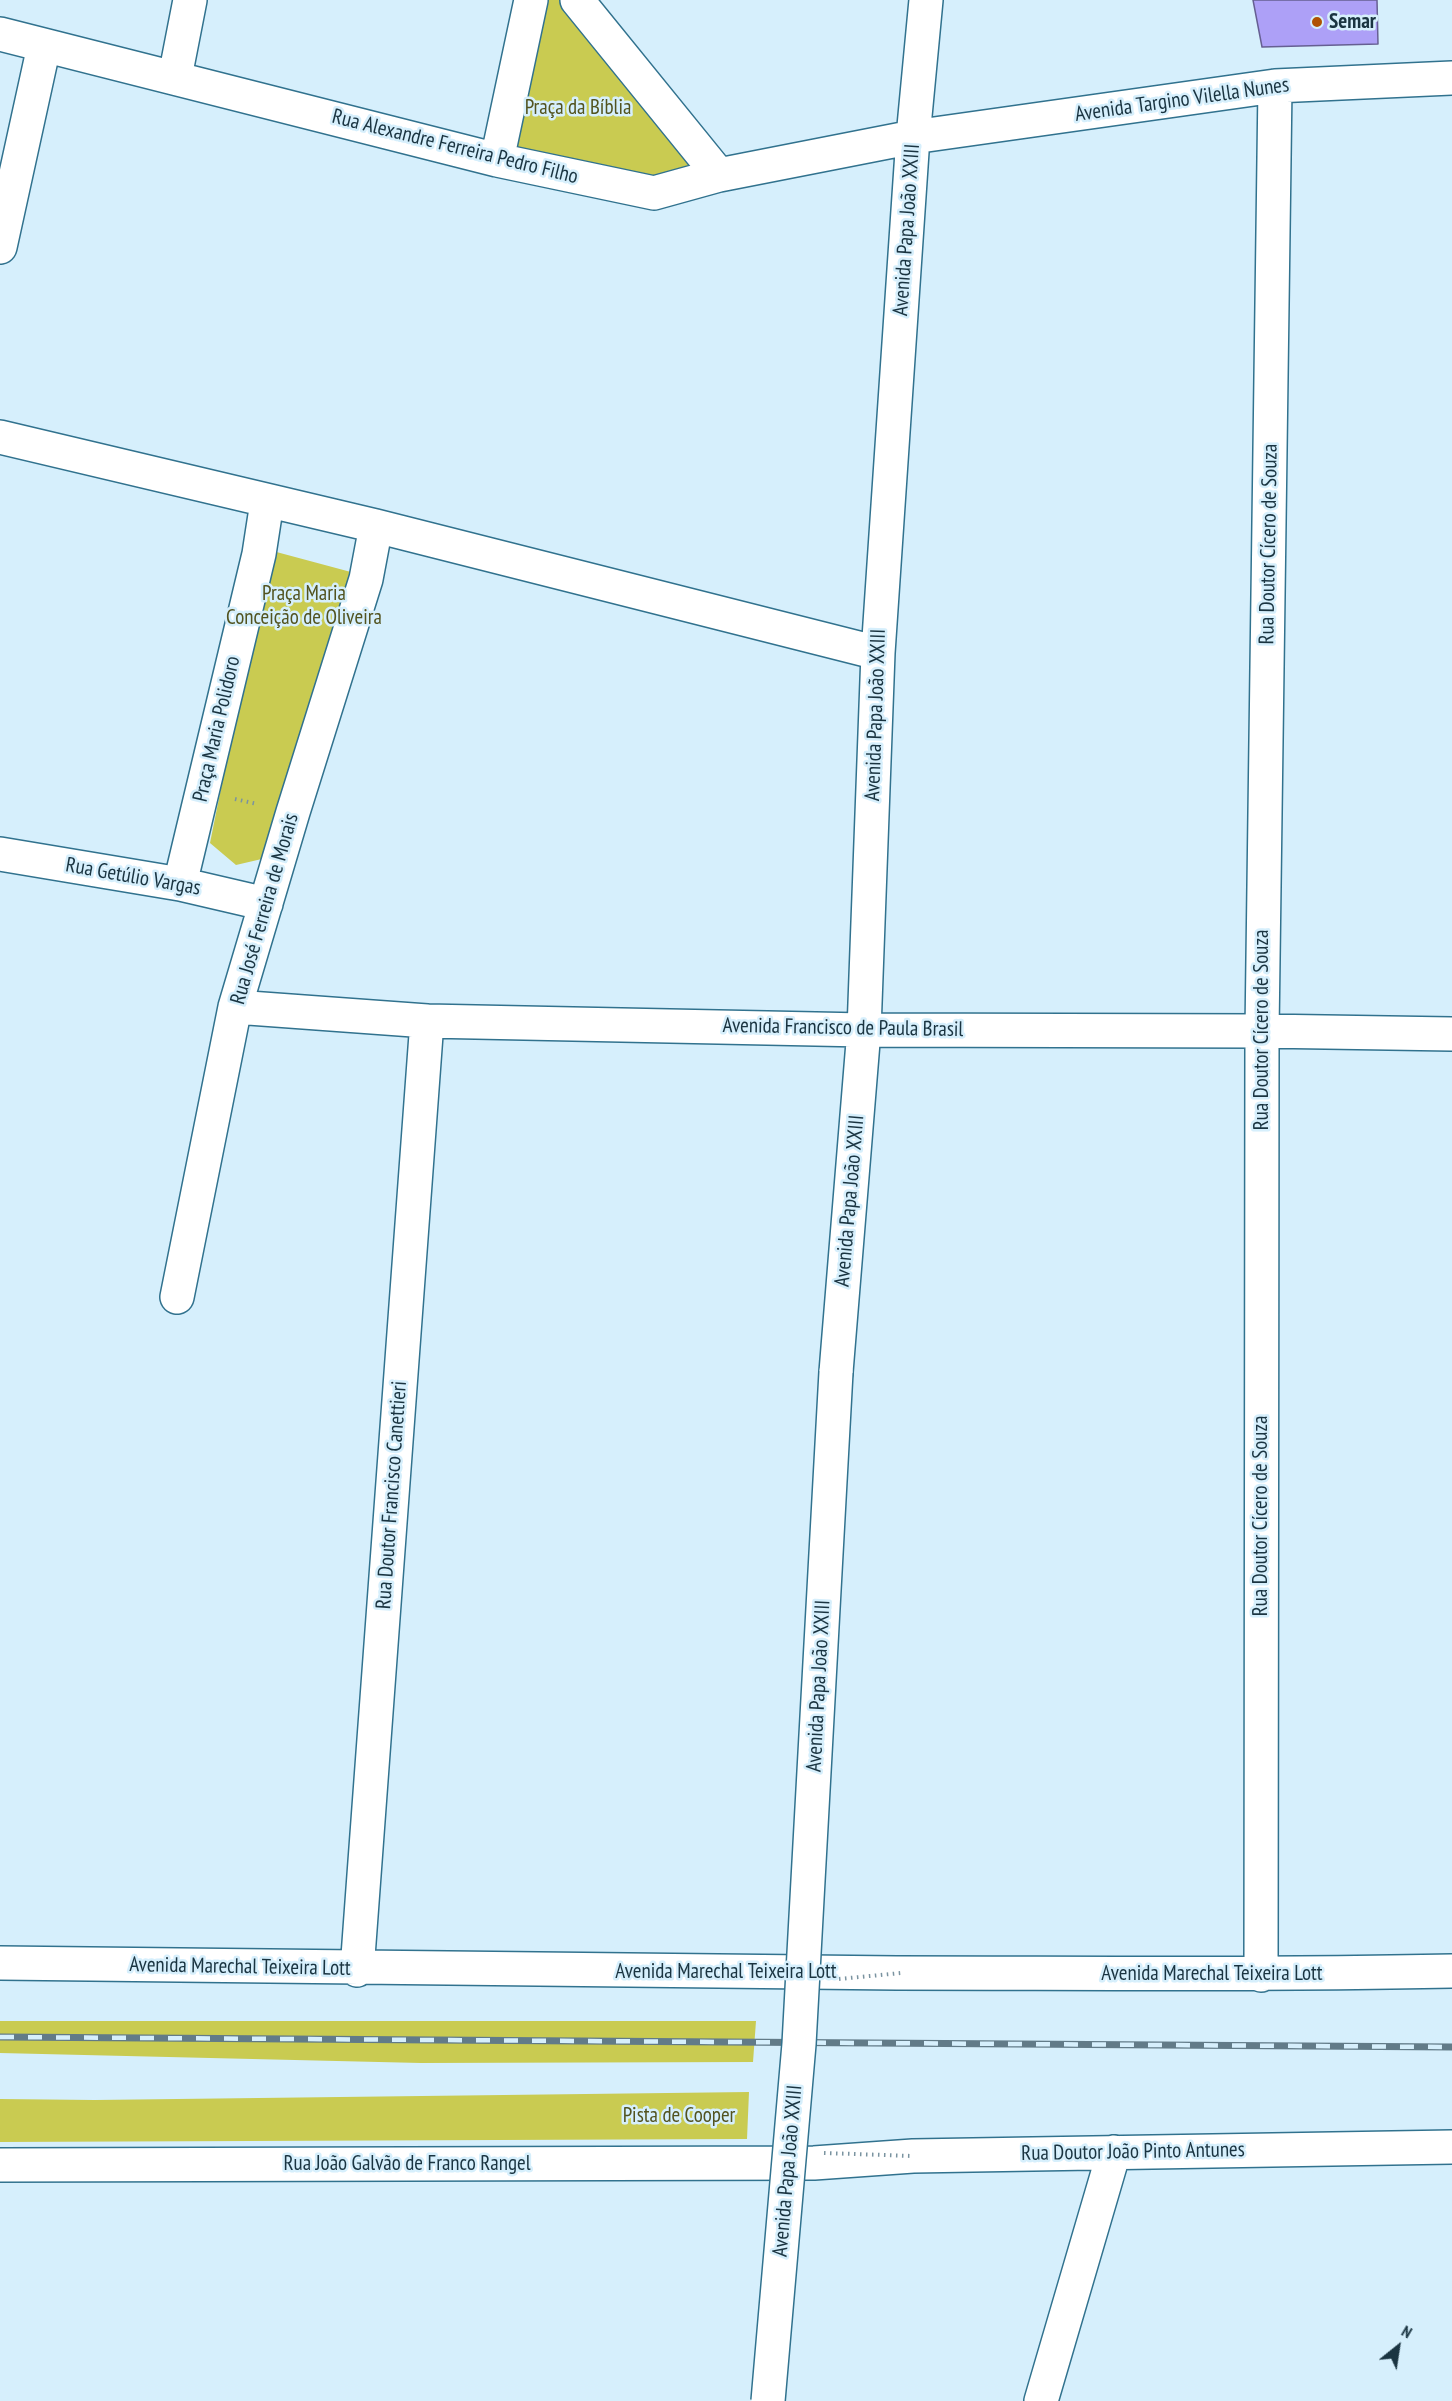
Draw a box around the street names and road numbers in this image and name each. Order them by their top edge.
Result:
street label: Avenida Targino Vilella Nunes [1073,73,1291,127]
street label: Rua Alexandre Ferreira Pedro Filho [329,104,581,190]
street label: Avenida Papa João XXIII [888,143,926,317]
street label: Rua Doutor Cícero de Souza [1255,443,1283,645]
street label: Avenida Papa João XXIII [860,628,892,802]
street label: Praça Maria Polidoro [188,654,246,804]
street label: Rua José Ferreira de Morais [226,811,304,1007]
street label: Rua Getúlio Vargas [64,853,202,901]
street label: Rua Doutor Cícero de Souza [1249,930,1275,1130]
street label: Avenida Francisco de Paula Brasil [722,1013,964,1043]
street label: Avenida Papa João XXIII [830,1114,870,1288]
street label: Rua Doutor Francisco Canettieri [371,1380,413,1610]
street label: Rua Doutor Cícero de Souza [1248,1416,1274,1616]
street label: Avenida Papa João XXIII [802,1599,836,1773]
street label: Avenida Marechal Teixeira Lott [129,1952,351,1982]
street label: Avenida Marechal Teixeira Lott [615,1959,837,1985]
street label: Avenida Marechal Teixeira Lott [1101,1961,1323,1987]
street label: Avenida Papa João XXIII [768,2084,808,2258]
street label: Rua Doutor João Pinto Antunes [1021,2137,1245,2167]
street label: Rua João Galvão de Franco Rangel [283,2151,531,2177]

